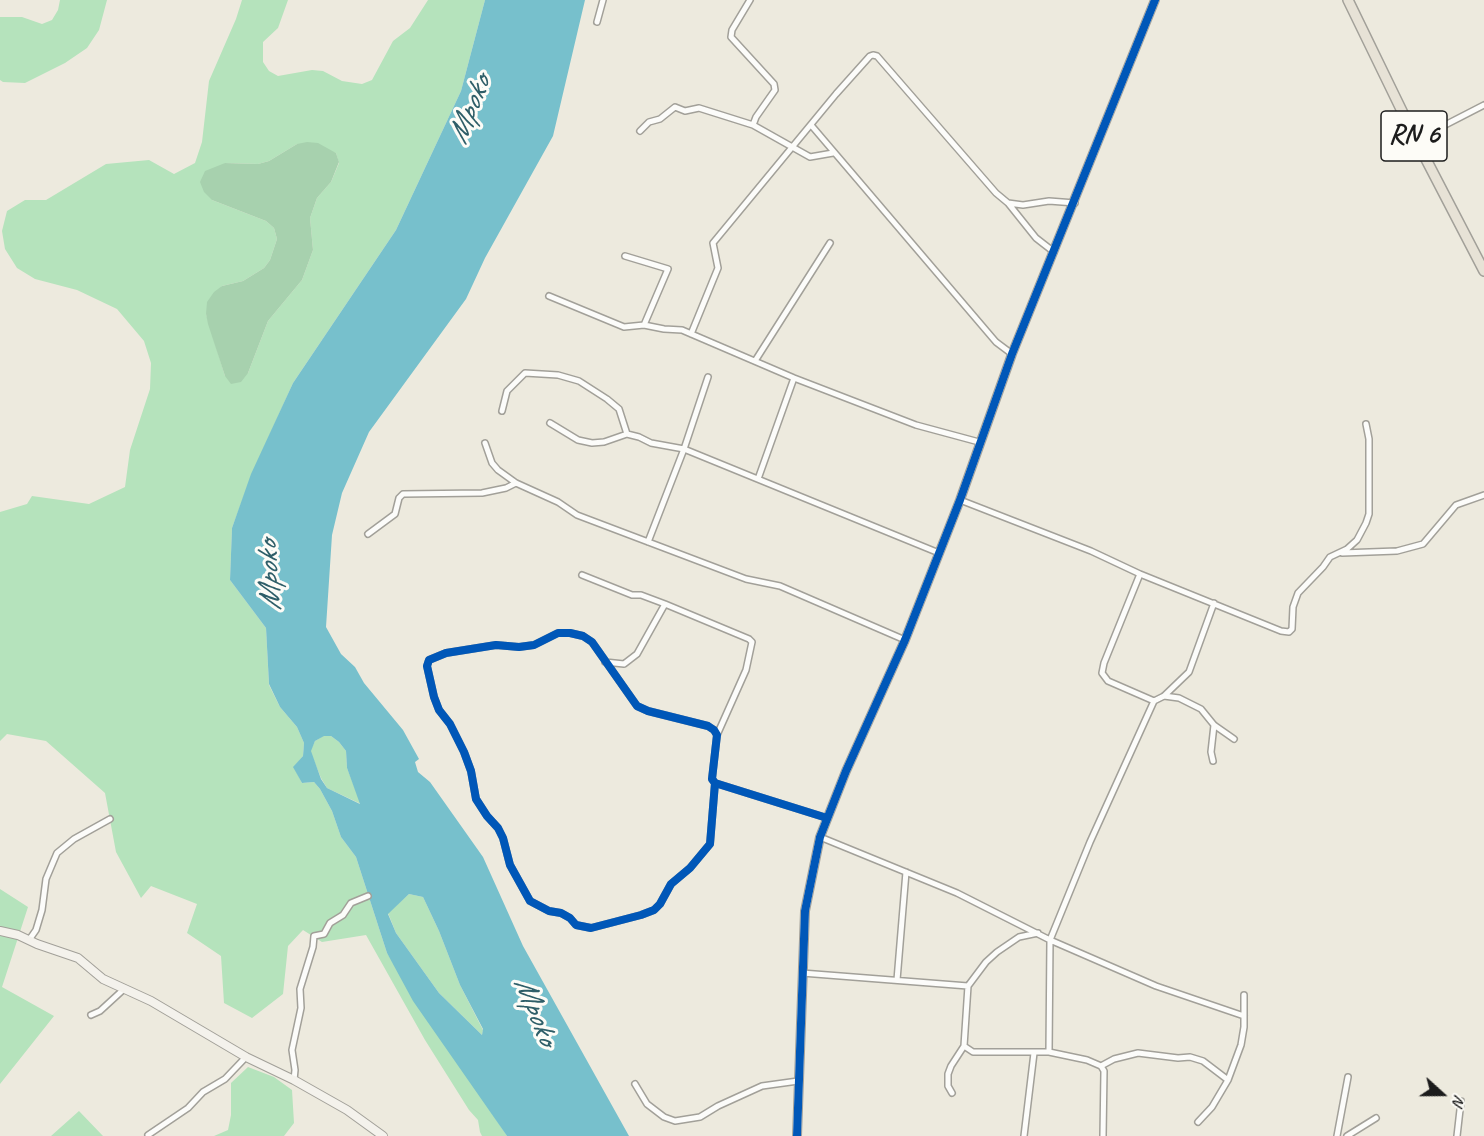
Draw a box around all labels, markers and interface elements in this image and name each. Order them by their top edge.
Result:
water label: Mpoko [439,70,501,150]
road number: RN 6 [1381,111,1447,161]
water label: Mpoko [249,540,291,612]
water label: Mpoko [504,971,566,1051]
north arrow [1412,1064,1472,1124]
text: N [1448,1092,1470,1109]

